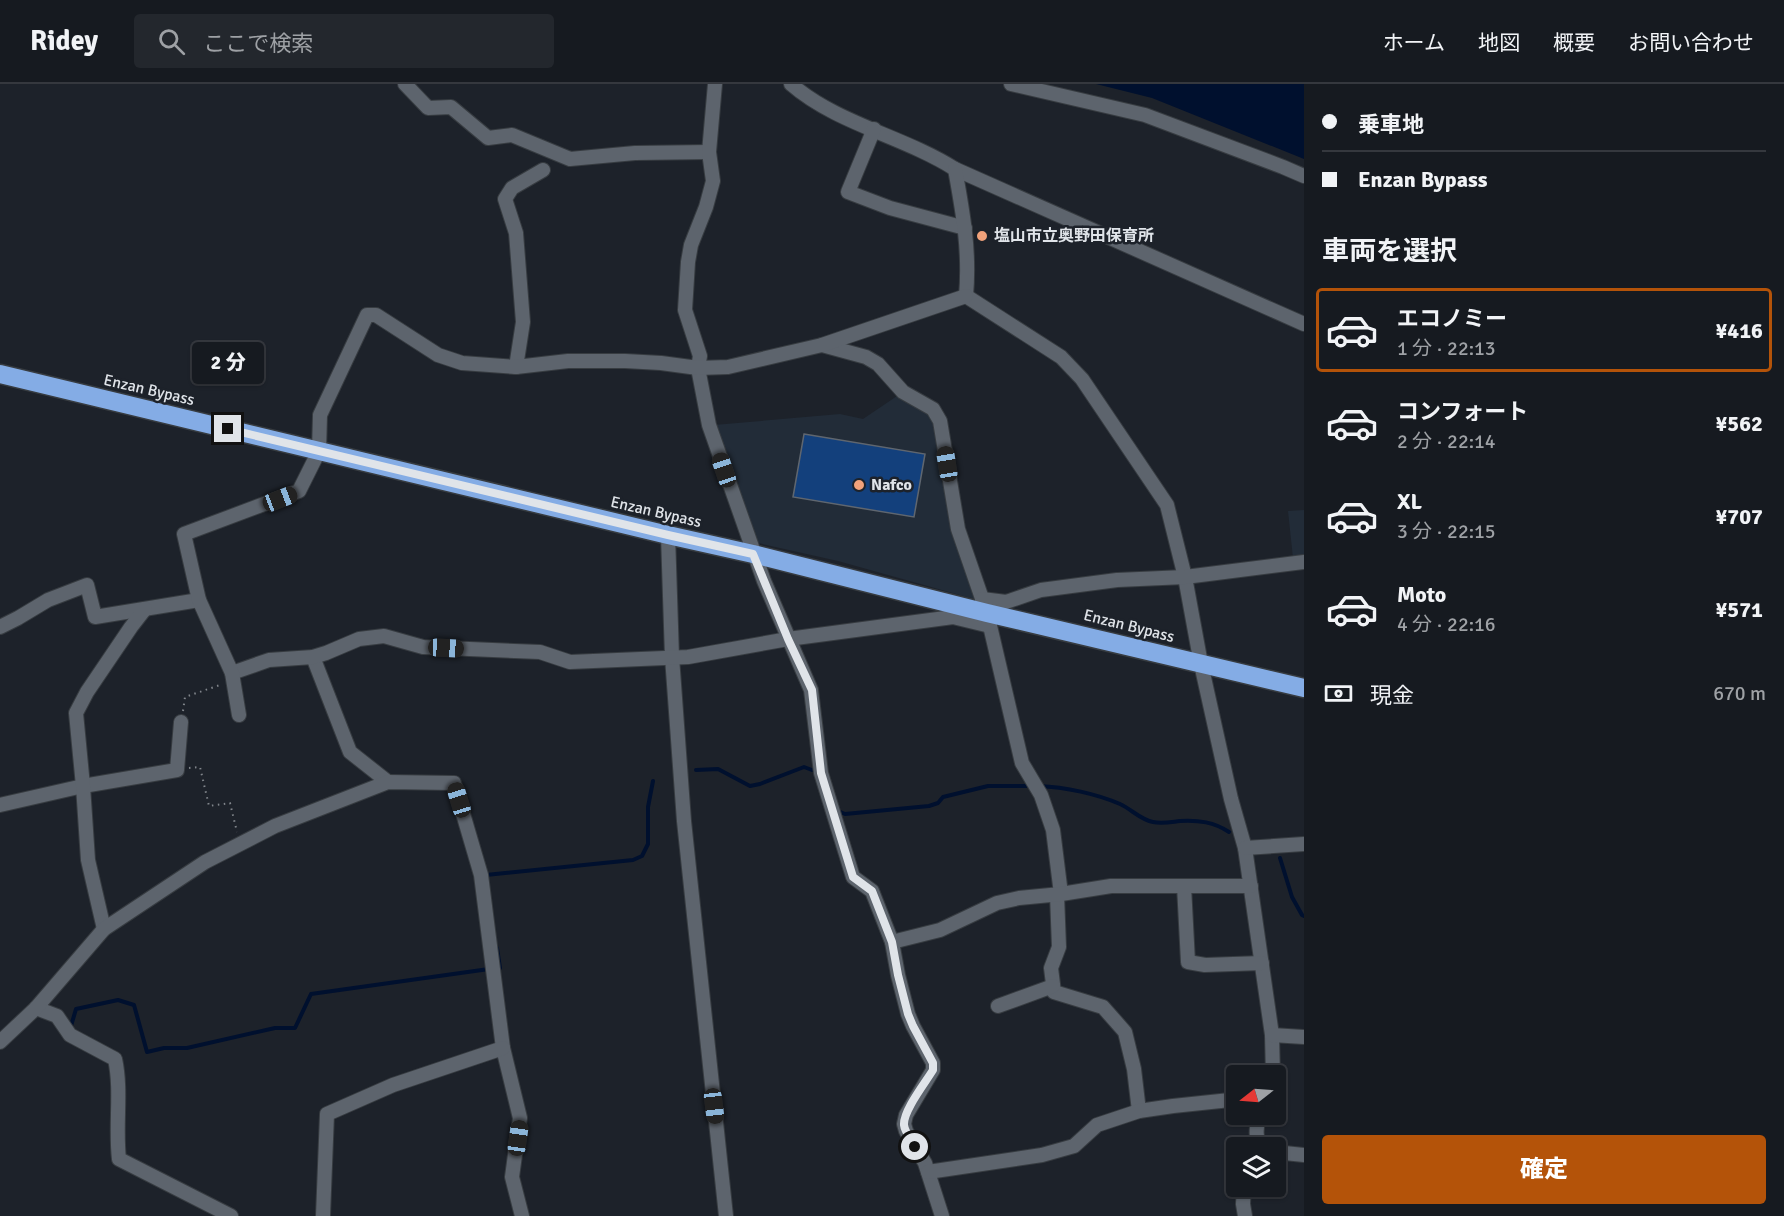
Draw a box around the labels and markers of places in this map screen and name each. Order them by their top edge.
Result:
place label: 塩山市立奥野田保育所 [994,226,1154,246]
marker: 塩山市立奥野田保育所 [975,229,989,243]
place label: Nafco [871,475,912,495]
marker: Nafco [852,478,866,492]

